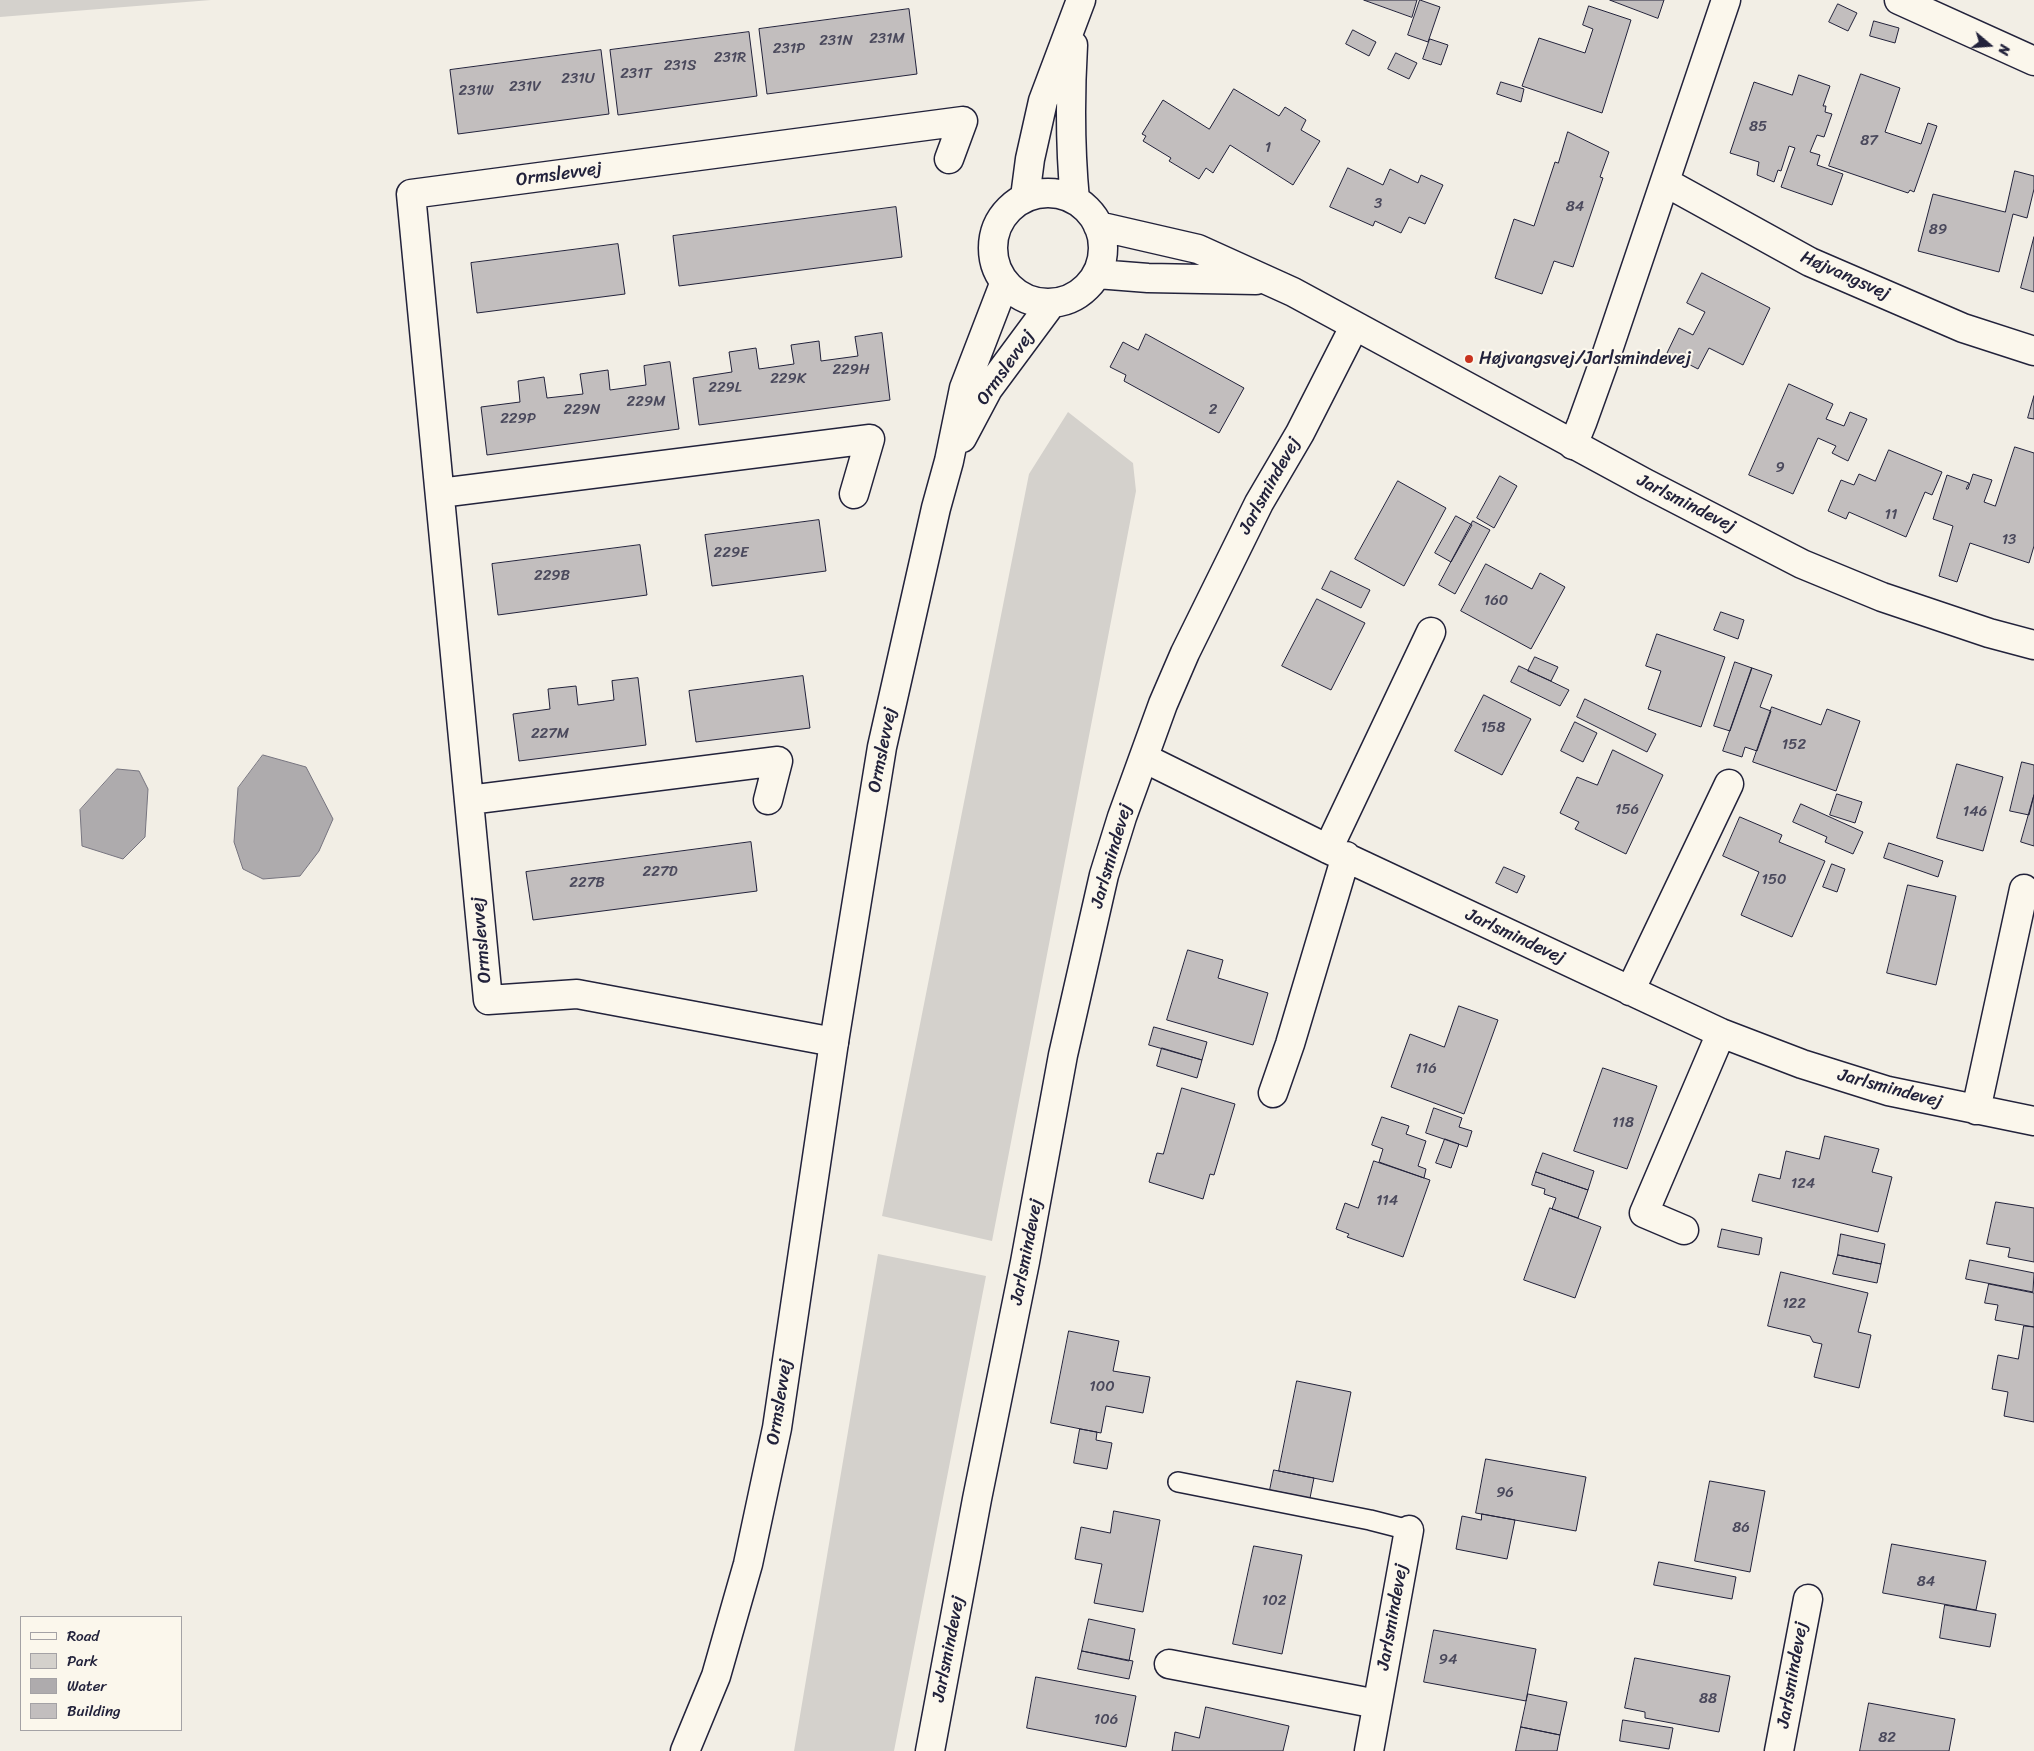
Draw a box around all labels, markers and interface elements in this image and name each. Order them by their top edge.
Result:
north arrow [1964,20,2014,70]
house number: 231M [869,30,905,48]
house number: 231N [819,32,853,50]
house number: 231P [773,40,805,58]
text: N [1990,41,2017,58]
house number: 231R [714,49,746,67]
house number: 231S [664,57,696,75]
house number: 231T [620,65,652,83]
house number: 231U [561,70,595,88]
house number: 231V [509,78,541,96]
house number: 231W [459,82,493,100]
house number: 85 [1749,118,1767,136]
house number: 87 [1860,132,1878,150]
house number: 1 [1265,139,1271,157]
street label: Ormslevvej [515,158,603,192]
house number: 3 [1374,195,1382,213]
house number: 84 [1566,198,1584,216]
house number: 89 [1929,221,1947,239]
street label: Højvangsvej [1797,247,1893,305]
street label: Ormslevvej [972,326,1040,410]
place label: Højvangsvej/Jarlsmindevej [1479,348,1691,370]
marker: Højvangsvej/Jarlsmindevej [1463,353,1475,365]
house number: 229H [832,361,870,379]
house number: 229K [770,370,806,388]
house number: 229L [708,379,742,397]
house number: 229M [627,393,665,411]
house number: 229N [564,401,600,419]
house number: 2 [1209,401,1217,419]
house number: 229P [500,410,536,428]
street label: Jarlsmindevej [1234,434,1306,538]
house number: 9 [1775,459,1785,477]
street label: Jarlsmindevej [1633,470,1739,538]
house number: 11 [1885,506,1897,524]
house number: 13 [2002,531,2016,549]
house number: 229E [714,544,748,562]
house number: 229B [534,567,570,585]
house number: 160 [1484,592,1508,610]
street label: Ormslevvej [864,705,902,795]
house number: 158 [1481,719,1505,737]
house number: 227M [531,725,569,743]
house number: 152 [1782,736,1806,754]
street label: Jarlsmindevej [1087,801,1137,911]
house number: 156 [1615,801,1639,819]
house number: 146 [1963,803,1987,821]
house number: 227D [643,863,677,881]
house number: 150 [1761,871,1787,889]
house number: 227B [569,874,605,892]
street label: Ormslevvej [467,896,497,984]
street label: Jarlsmindevej [1462,904,1568,970]
house number: 116 [1415,1060,1437,1078]
street label: Jarlsmindevej [1835,1065,1945,1113]
house number: 118 [1612,1114,1634,1132]
house number: 124 [1791,1175,1815,1193]
house number: 114 [1376,1192,1398,1210]
street label: Jarlsmindevej [1006,1197,1048,1307]
house number: 122 [1782,1295,1806,1313]
street label: Ormslevvej [763,1358,797,1446]
house number: 100 [1089,1378,1115,1396]
house number: 96 [1496,1484,1514,1502]
house number: 86 [1732,1519,1750,1537]
street label: Jarlsmindevej [1373,1562,1413,1672]
house number: 84 [1917,1573,1935,1591]
house number: 102 [1262,1592,1286,1610]
street label: Jarlsmindevej [928,1594,970,1704]
legend [20,1616,182,1731]
street label: Jarlsmindevej [1773,1620,1813,1730]
text: Road [67,1623,99,1649]
text: Park [67,1648,98,1674]
house number: 94 [1439,1651,1457,1669]
text: Water [67,1673,107,1699]
house number: 88 [1699,1690,1717,1708]
text: Building [67,1698,121,1724]
house number: 106 [1094,1711,1118,1729]
house number: 82 [1878,1729,1896,1747]

